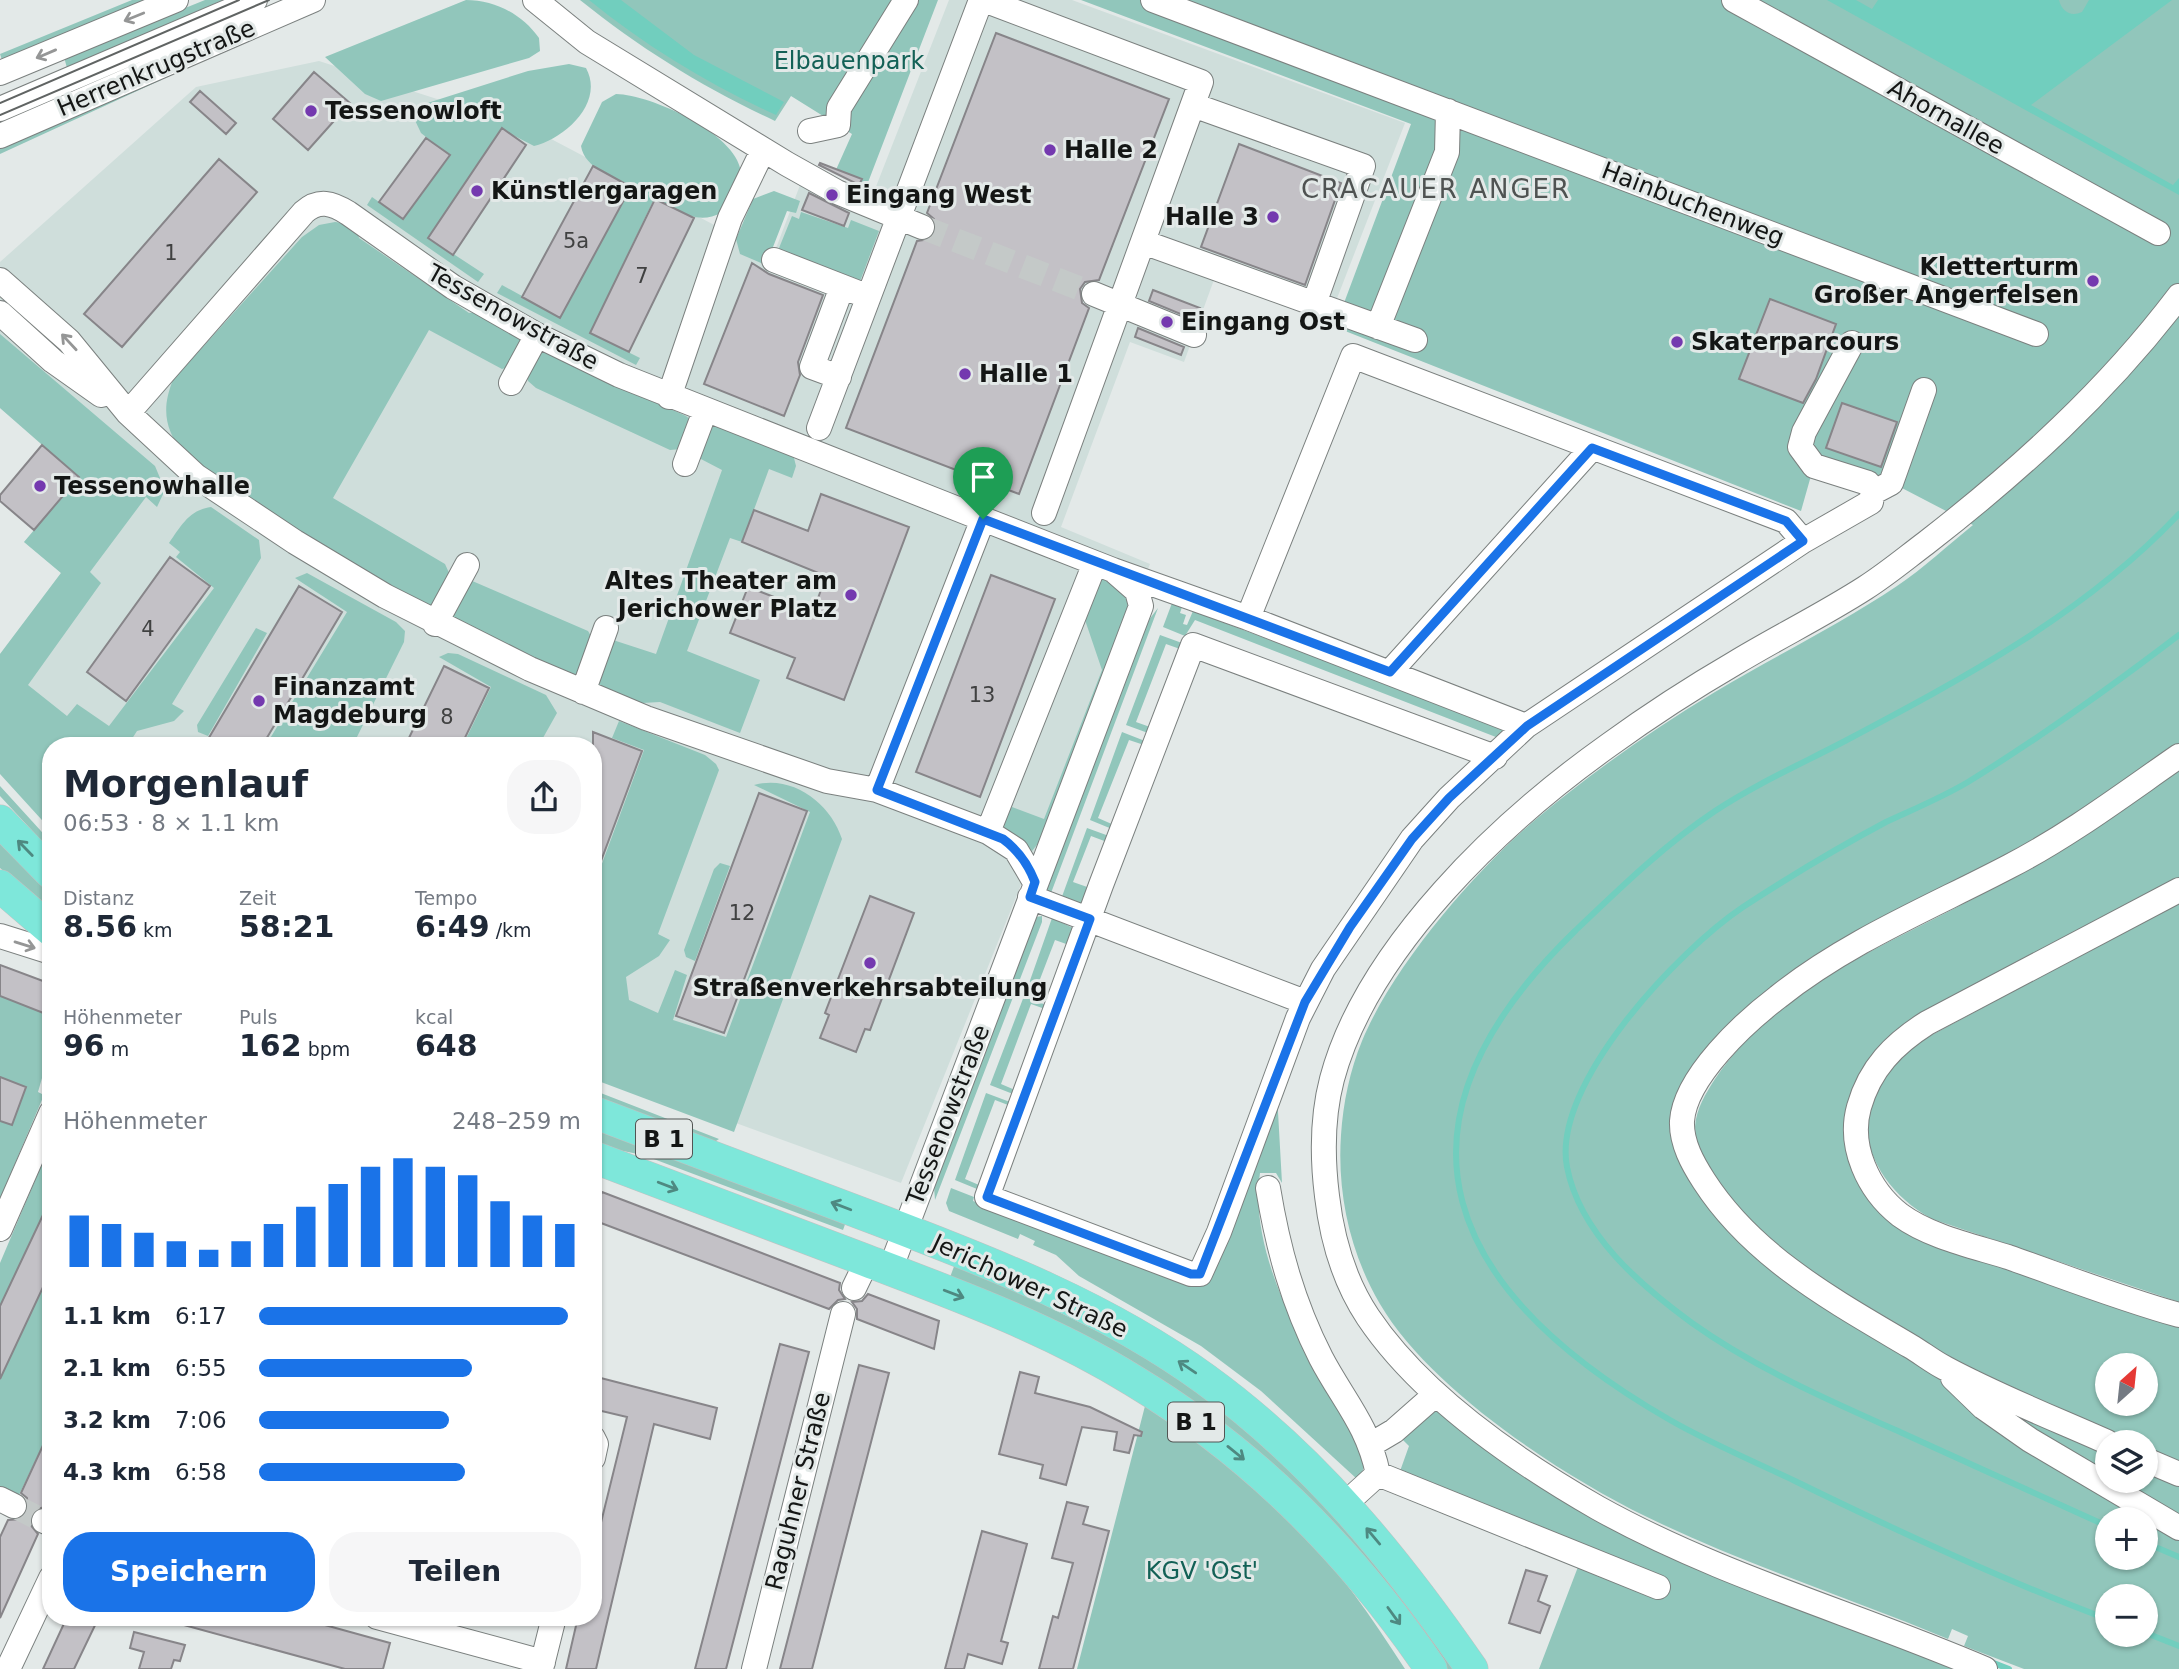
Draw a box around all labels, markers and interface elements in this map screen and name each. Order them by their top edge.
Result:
one-way arrow [124,12,145,25]
street label: Herrenkrugstraße [53,14,259,122]
park label: Elbauenpark [774,47,924,75]
one-way arrow [35,48,57,61]
street label: Ahornallee [1883,74,2009,160]
place label: Tessenowloft [325,97,502,125]
marker: Tessenowloft [303,103,319,119]
place label: Halle 2 [1064,136,1158,164]
marker: Halle 2 [1042,142,1058,158]
street label: Hainbuchenweg [1598,156,1788,252]
district label: CRACAUER ANGER [1301,174,1571,204]
place label: Künstlergaragen [491,177,717,205]
place label: Eingang West [846,181,1031,209]
marker: Künstlergaragen [469,183,485,199]
marker: Eingang West [824,187,840,203]
place label: Halle 3 [1165,203,1259,231]
marker: Halle 3 [1265,209,1281,225]
house number: 5a [563,229,589,253]
house number: 1 [164,241,178,265]
place label: Kletterturm Großer Angerfelsen [1814,253,2079,309]
street label: Tessenowstraße [422,258,603,376]
house number: 7 [635,264,649,288]
marker: Kletterturm Großer Angerfelsen [2085,273,2101,289]
place label: Eingang Ost [1181,308,1345,336]
marker: Eingang Ost [1159,314,1175,330]
place label: Skaterparcours [1691,328,1899,356]
one-way arrow [60,334,77,351]
marker: Skaterparcours [1669,334,1685,350]
place label: Halle 1 [979,360,1073,388]
marker: Halle 1 [957,366,973,382]
pin [953,447,1013,519]
icon: arrive [964,458,1002,496]
place label: Tessenowhalle [54,472,250,500]
marker: Tessenowhalle [32,478,48,494]
place label: Altes Theater am Jerichower Platz [605,567,837,623]
marker: Altes Theater am Jerichower Platz [843,587,859,603]
house number: 4 [141,617,155,641]
place label: Finanzamt Magdeburg [273,673,427,729]
house number: 13 [969,683,995,707]
marker: Finanzamt Magdeburg [251,693,267,709]
house number: 8 [440,705,454,729]
button: share [507,760,581,834]
text: Morgenlauf [63,762,308,806]
text: 06:53 · 8 × 1.1 km [63,810,279,836]
one-way arrow [16,840,33,857]
text: Distanz [63,887,134,909]
text: Zeit [239,887,276,909]
text: Tempo [415,887,477,909]
house number: 12 [729,901,755,925]
text: 8.56 [63,909,137,944]
text: 58:21 [239,909,335,944]
text: 6:49 [415,909,490,944]
text: km [137,919,173,941]
text: /km [490,919,532,941]
one-way arrow [14,939,36,952]
marker: Straßenverkehrsabteilung [862,955,878,971]
place label: Straßenverkehrsabteilung [693,974,1047,1002]
text: Höhenmeter [63,1006,182,1028]
text: Puls [239,1006,277,1028]
text: kcal [415,1006,453,1028]
street label: Tessenowstraße [900,1021,995,1210]
text: 96 [63,1028,105,1063]
text: 162 [239,1028,302,1063]
text: 648 [415,1028,478,1063]
text: m [105,1038,129,1060]
text: bpm [302,1038,350,1060]
text: Höhenmeter [63,1108,207,1134]
text: 248–259 m [452,1108,581,1134]
road number: B 1 [636,1120,692,1158]
one-way arrow [656,1180,678,1193]
one-way arrow [831,1198,853,1211]
street label: Jerichower Straße [926,1228,1132,1344]
one-way arrow [942,1289,964,1302]
text: 1.1 km [63,1303,151,1329]
text: 6:17 [175,1303,227,1329]
north arrow [2095,1353,2158,1416]
map controls [2095,1353,2158,1647]
text: 2.1 km [63,1355,151,1381]
text: 6:55 [175,1355,227,1381]
one-way arrow [1178,1360,1197,1374]
street label: Raguhner Straße [760,1389,836,1593]
road number: B 1 [1168,1402,1224,1442]
text: 3.2 km [63,1407,151,1433]
text: 7:06 [175,1407,227,1433]
button: layers [2095,1430,2158,1493]
one-way arrow [1227,1445,1245,1460]
text: 4.3 km [63,1459,151,1485]
text: 6:58 [175,1459,227,1485]
button: + [2095,1507,2158,1570]
one-way arrow [1365,1527,1381,1545]
button: Speichern [63,1532,315,1612]
button: Teilen [329,1532,581,1612]
park label: KGV 'Ost' [1146,1557,1258,1585]
button: − [2095,1584,2158,1647]
one-way arrow [1387,1606,1401,1625]

